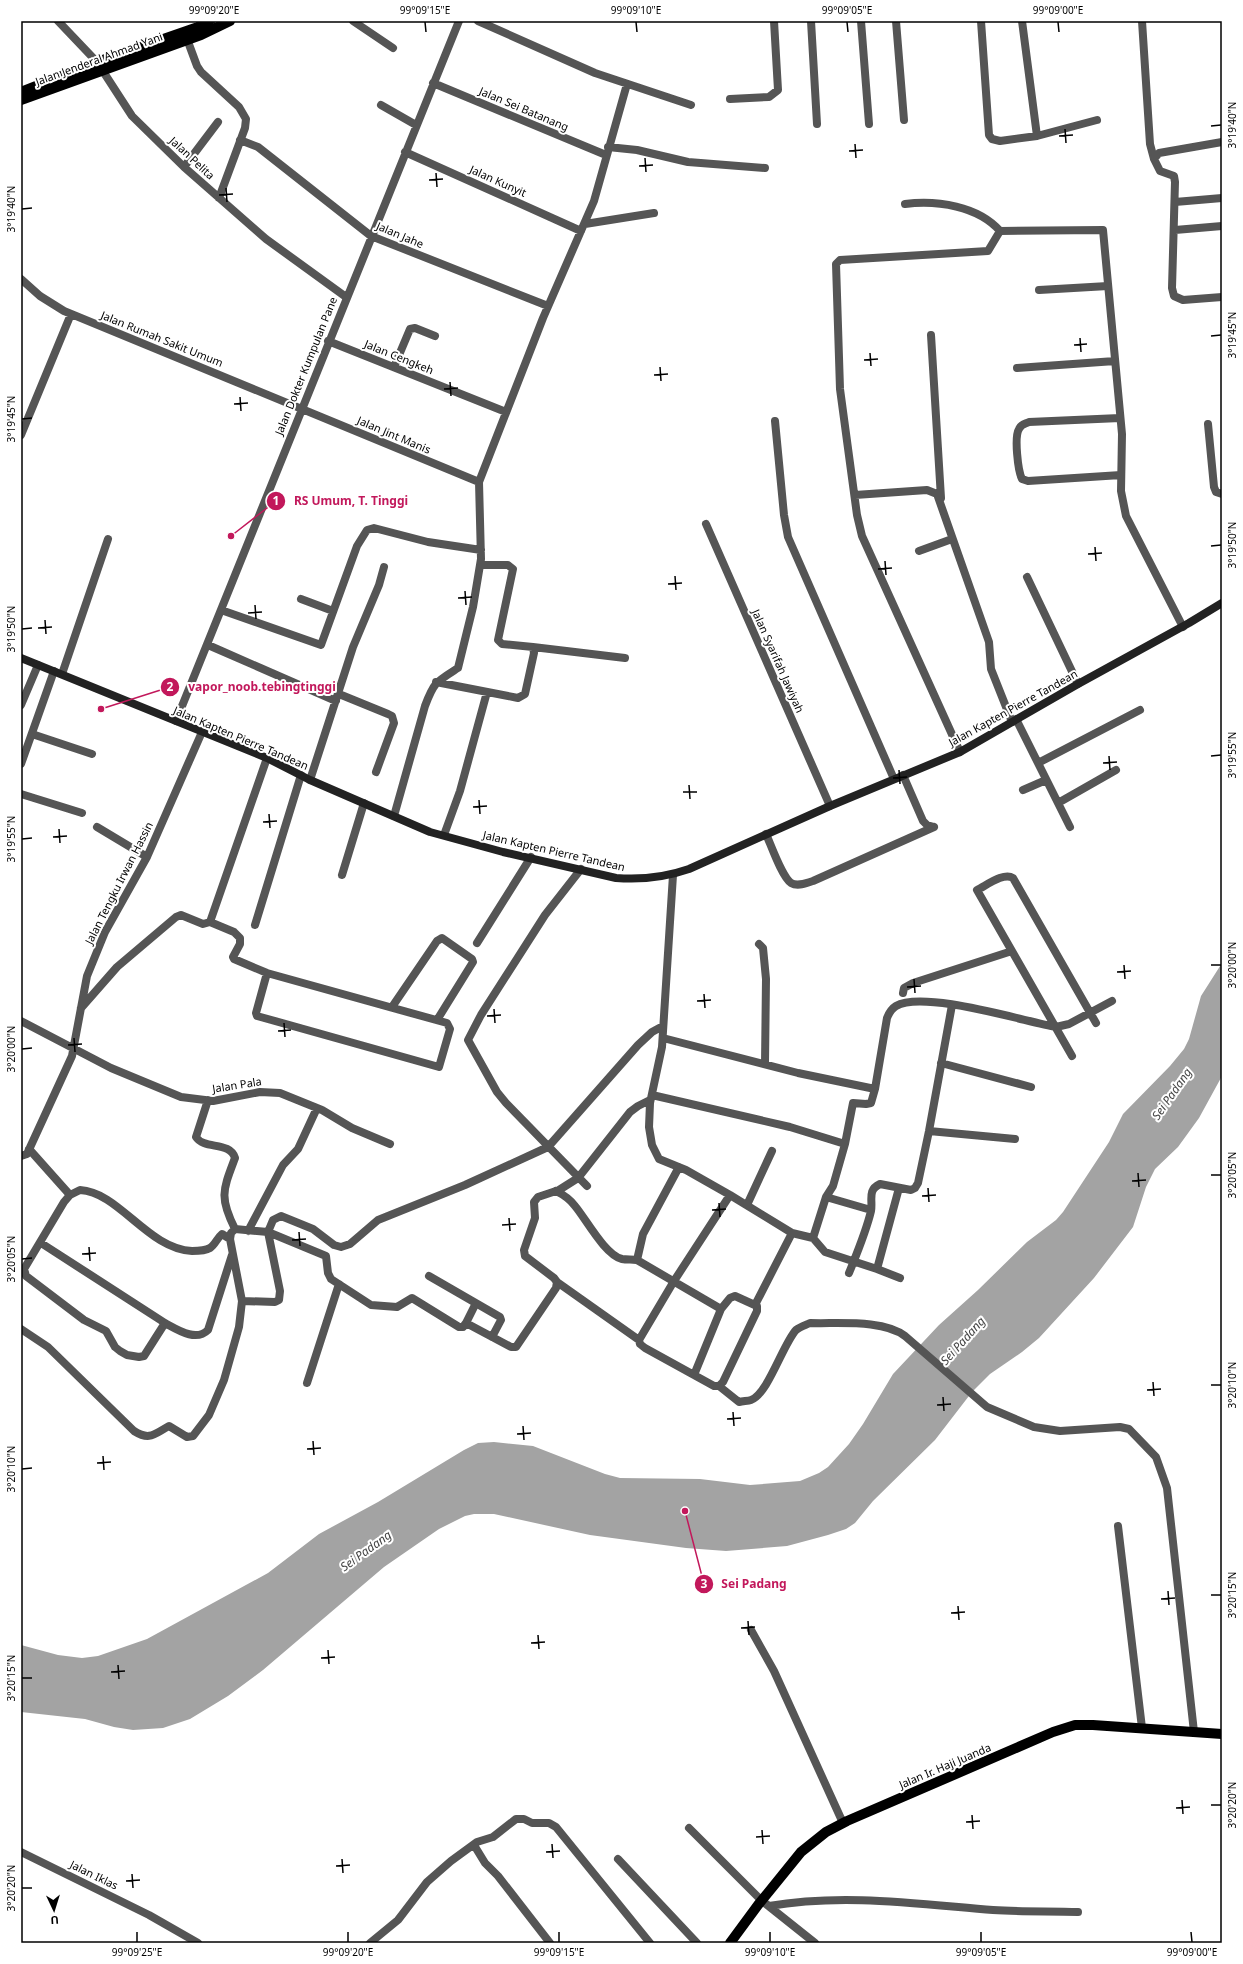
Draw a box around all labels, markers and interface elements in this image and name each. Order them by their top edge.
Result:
text: 99°09'20"E [189,3,239,17]
text: 99°09'15"E [400,3,450,17]
text: 99°09'10"E [611,3,661,17]
text: 99°09'05"E [822,3,872,17]
text: 99°09'00"E [1033,3,1083,17]
street label: Jalan Jenderal Ahmad Yani [32,28,165,89]
street label: Jalan Sei Batanang [476,83,571,134]
text: 3°19'40"N [1225,102,1239,148]
street label: Jalan Pelita [166,132,218,182]
street label: Jalan Kunyit [467,161,529,200]
text: 3°19'40"N [4,186,18,232]
street label: Jalan Jahe [373,217,426,251]
street label: Jalan Dokter Kumpulan Pane [270,294,340,438]
street label: Jalan Rumah Sakit Umum [98,307,226,370]
text: 3°19'45"N [1225,312,1239,358]
street label: Jalan Cengkeh [361,335,436,377]
text: 3°19'45"N [4,396,18,442]
street label: Jalan Jint Manis [354,412,433,457]
callout: RS Umum, T. Tinggi [266,489,416,513]
text: 1 [273,492,279,509]
text: RS Umum, T. Tinggi [294,492,408,509]
text: 3°19'50"N [1225,522,1239,568]
text: 3°19'50"N [4,606,18,652]
street label: Jalan Syarifah Jawiyah [748,606,808,715]
street label: Jalan Kapten Pierre Tandean [945,666,1080,750]
callout: vapor_noob.tebingtinggi [160,675,344,699]
text: 2 [167,678,174,695]
text: vapor_noob.tebingtinggi [188,678,336,695]
street label: Jalan Kapten Pierre Tandean [171,702,311,773]
text: 3°19'55"N [1225,732,1239,778]
text: 3°19'55"N [4,816,18,862]
street label: Jalan Tengku Irwan Hassin [81,819,156,948]
street label: Jalan Kapten Pierre Tandean [481,827,627,874]
text: 3°20'00"N [1225,942,1239,988]
text: 3°20'00"N [4,1026,18,1072]
water label: Sei Padang [1148,1064,1196,1123]
street label: Jalan Pala [210,1073,263,1096]
text: 3°20'05"N [1225,1152,1239,1198]
text: 3°20'05"N [4,1236,18,1282]
water label: Sei Padang [936,1313,989,1368]
text: 3°20'10"N [1225,1362,1239,1408]
text: 3°20'10"N [4,1446,18,1492]
water label: Sei Padang [337,1526,395,1575]
callout: Sei Padang [694,1572,795,1596]
text: 3°20'15"N [1225,1572,1239,1618]
text: 3 [701,1575,708,1592]
text: Sei Padang [721,1575,787,1592]
text: 3°20'15"N [4,1655,18,1701]
street label: Jalan Ir. Haji Juanda [896,1739,993,1792]
text: 3°20'20"N [1225,1782,1239,1828]
street label: Jalan Iklas [67,1856,121,1893]
text: 3°20'20"N [4,1865,18,1911]
north arrow [34,1890,74,1930]
text: U [50,1913,59,1928]
text: 99°09'25"E [112,1945,162,1959]
text: 99°09'20"E [323,1945,373,1959]
text: 99°09'15"E [534,1945,584,1959]
text: 99°09'10"E [745,1945,795,1959]
text: 99°09'05"E [956,1945,1006,1959]
text: 99°09'00"E [1167,1945,1217,1959]

